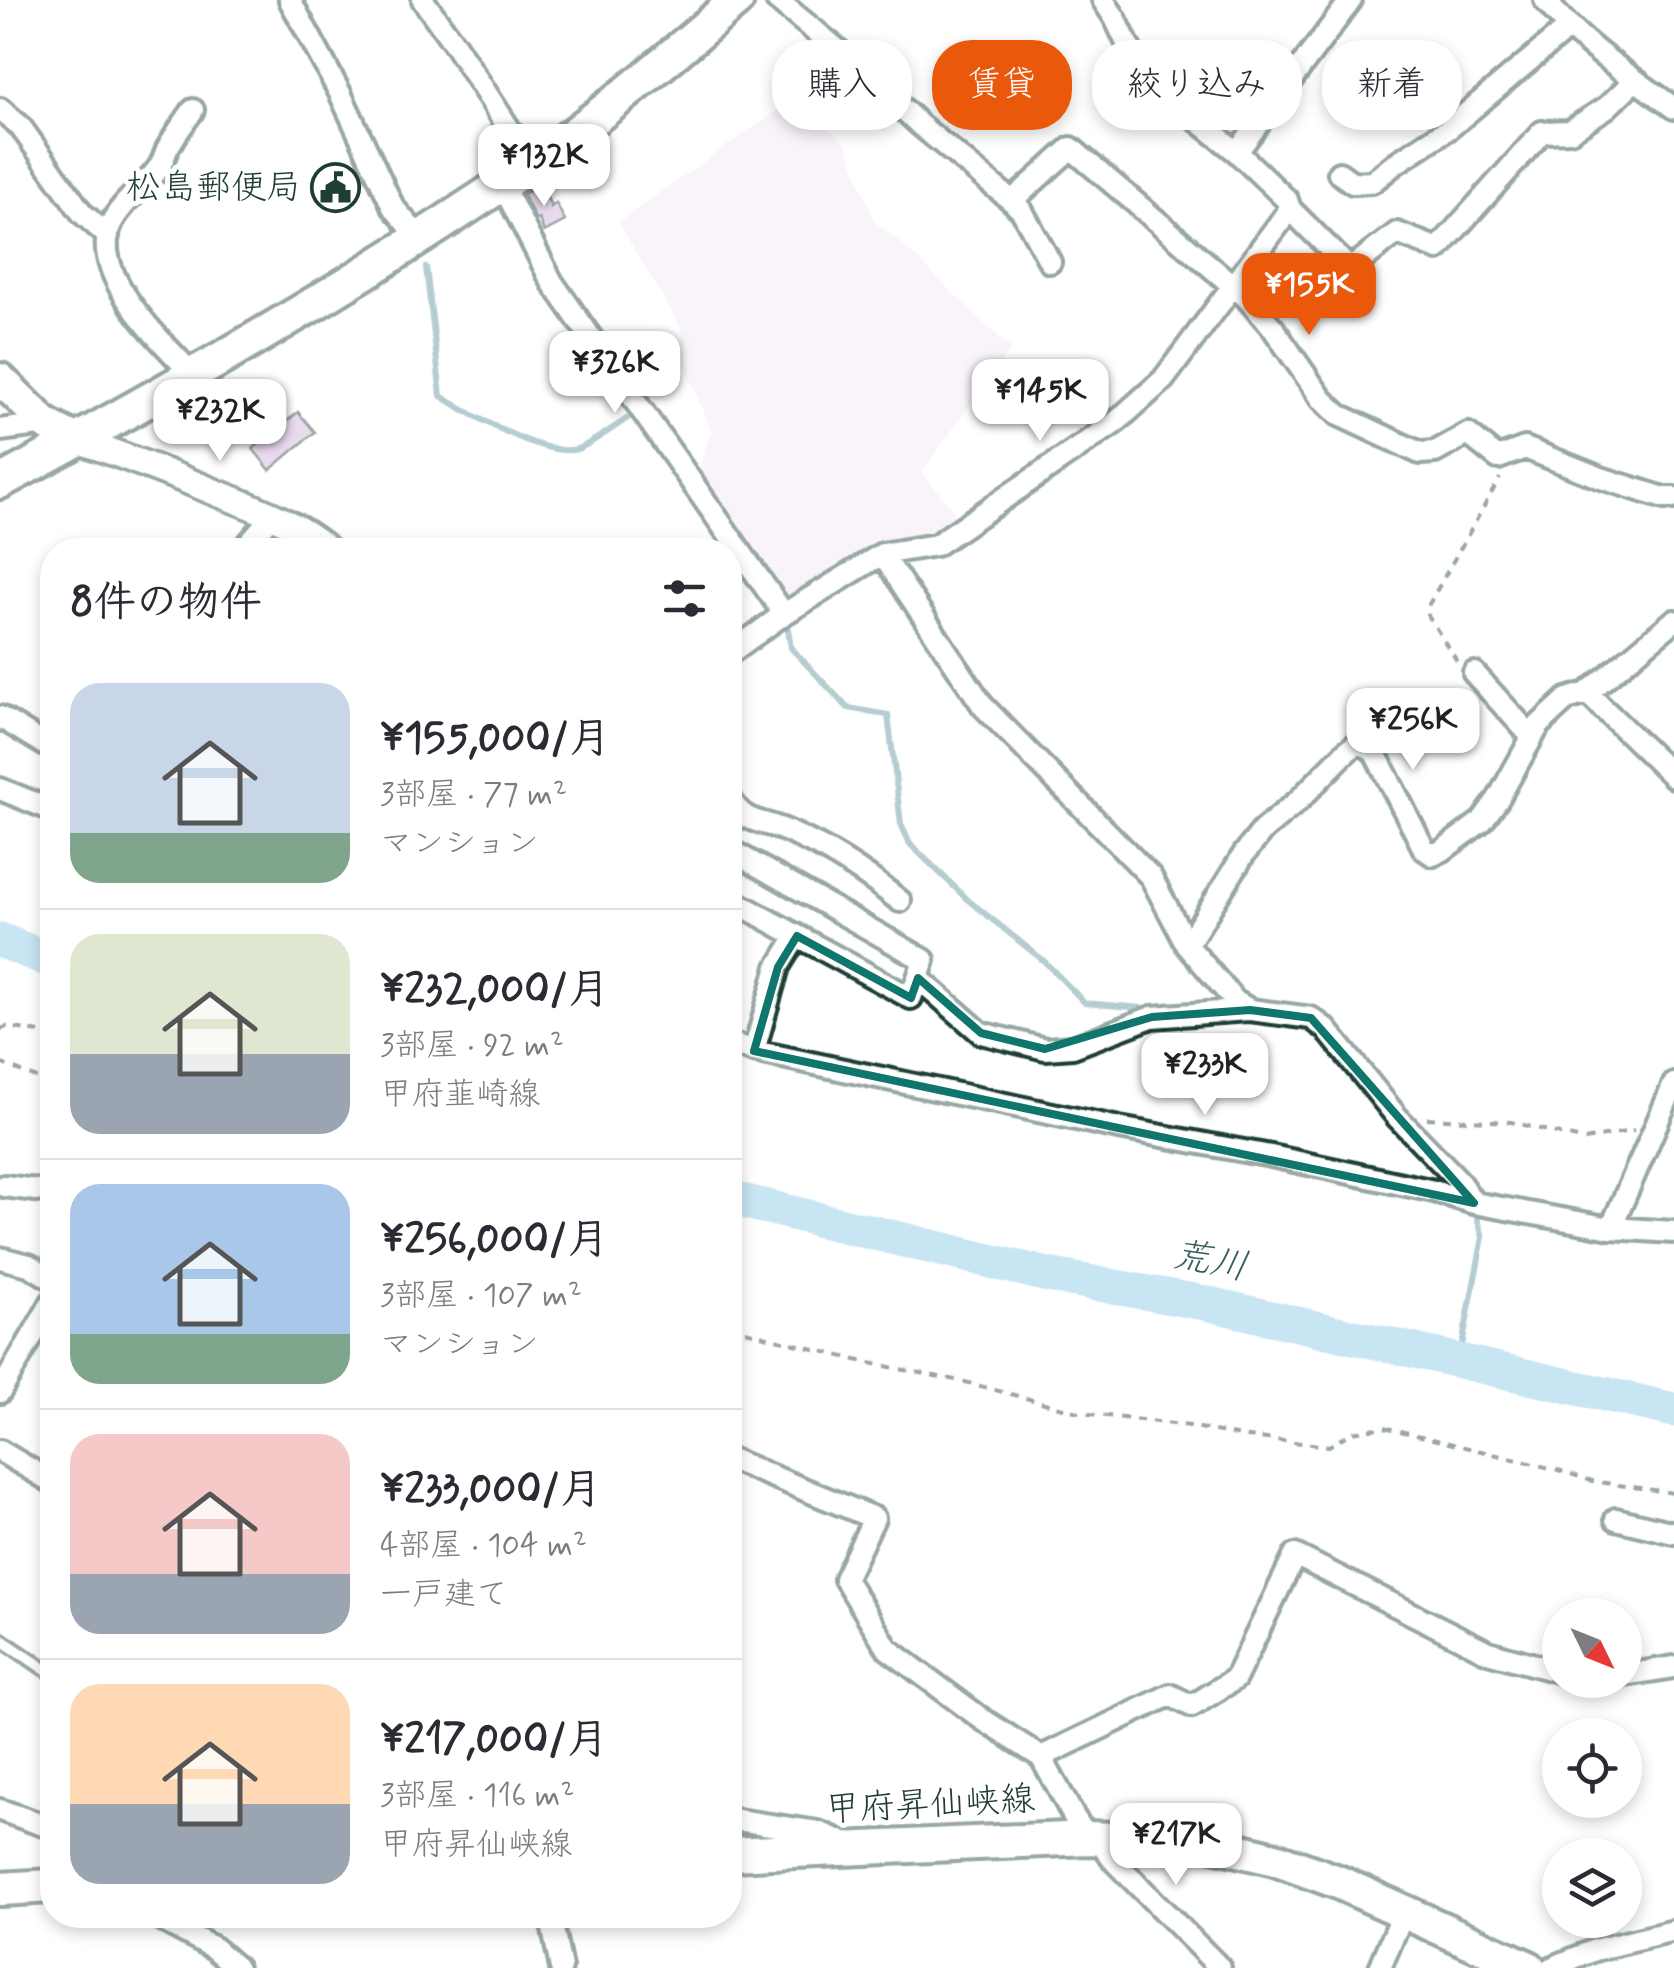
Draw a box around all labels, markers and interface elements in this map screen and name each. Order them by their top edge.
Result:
chip: 購入 [772,40,912,130]
chip: 賃貸 [932,40,1072,130]
chip: 絞り込み [1092,40,1302,130]
chip: 新着 [1322,40,1462,130]
pin: ¥132K [474,124,614,209]
text: ¥132K [500,135,588,177]
public building icon: 松島郵便局 [310,162,362,214]
place label: 松島郵便局 [126,165,301,211]
pin: ¥155K [1239,253,1379,338]
text: ¥155K [1264,264,1354,306]
pin: ¥326K [545,331,685,416]
text: ¥326K [571,342,659,384]
pin: ¥145K [970,359,1110,444]
text: ¥145K [994,370,1086,412]
pin: ¥232K [150,379,290,464]
text: ¥232K [175,390,265,432]
icon: filters [657,571,712,626]
text: 8件の物件 [70,576,262,631]
pin: ¥256K [1343,688,1483,773]
text: ¥256K [1369,699,1457,741]
text: ¥155,000/月 [380,712,611,767]
icon: home [150,723,270,843]
text: 3部屋 · 77 m² [380,774,567,816]
text: マンション [380,823,539,865]
text: ¥232,000/月 [380,963,610,1018]
icon: home [150,974,270,1094]
text: 3部屋 · 92 m² [380,1025,564,1067]
pin: ¥233K [1135,1033,1275,1118]
text: ¥233K [1163,1044,1247,1086]
text: 甲府韮崎線 [380,1074,540,1116]
text: ¥256,000/月 [380,1213,609,1268]
icon: home [150,1224,270,1344]
water label: 荒川 [1168,1231,1252,1293]
text: 3部屋 · 107 m² [380,1275,582,1317]
text: マンション [380,1324,539,1366]
text: ¥233,000/月 [380,1463,602,1518]
icon: home [150,1474,270,1594]
text: 4部屋 · 104 m² [380,1525,587,1567]
text: 一戸建て [380,1574,508,1616]
north arrow [1542,1598,1642,1698]
map controls [1542,1598,1642,1938]
text: ¥217,000/月 [380,1713,608,1768]
button: locate [1542,1718,1642,1818]
icon: home [150,1724,270,1844]
text: 3部屋 · 116 m² [380,1775,575,1817]
street label: 甲府昇仙峡線 [824,1777,1036,1833]
pin: ¥217K [1106,1803,1246,1888]
text: ¥217K [1132,1814,1220,1856]
text: 甲府昇仙峡線 [380,1824,572,1866]
button: layers [1542,1838,1642,1938]

